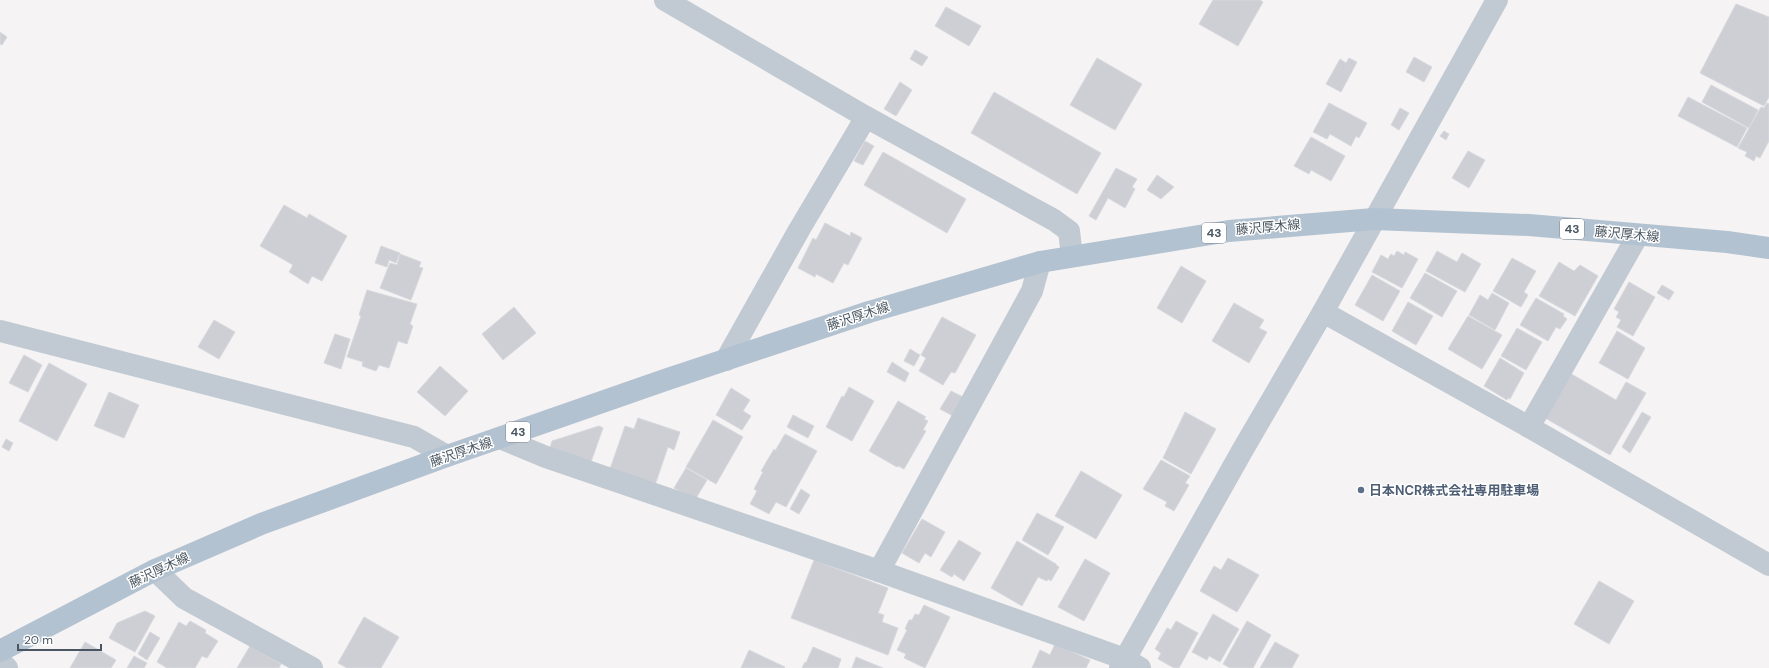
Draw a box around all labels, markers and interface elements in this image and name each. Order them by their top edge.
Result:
street label: 藤沢厚木線 [1235,216,1301,238]
road number: 43 [1560,219,1584,239]
road number: 43 [1202,223,1226,243]
street label: 藤沢厚木線 [1594,223,1660,245]
street label: 藤沢厚木線 [824,298,892,334]
road number: 43 [506,422,530,442]
street label: 藤沢厚木線 [427,433,495,471]
place label: 日本NCR株式会社専用駐車場 [1369,482,1539,499]
marker: 日本NCR株式会社専用駐車場 [1356,485,1366,495]
street label: 藤沢厚木線 [126,549,192,591]
scale bar [18,626,101,652]
text: 20 m [24,632,53,648]

